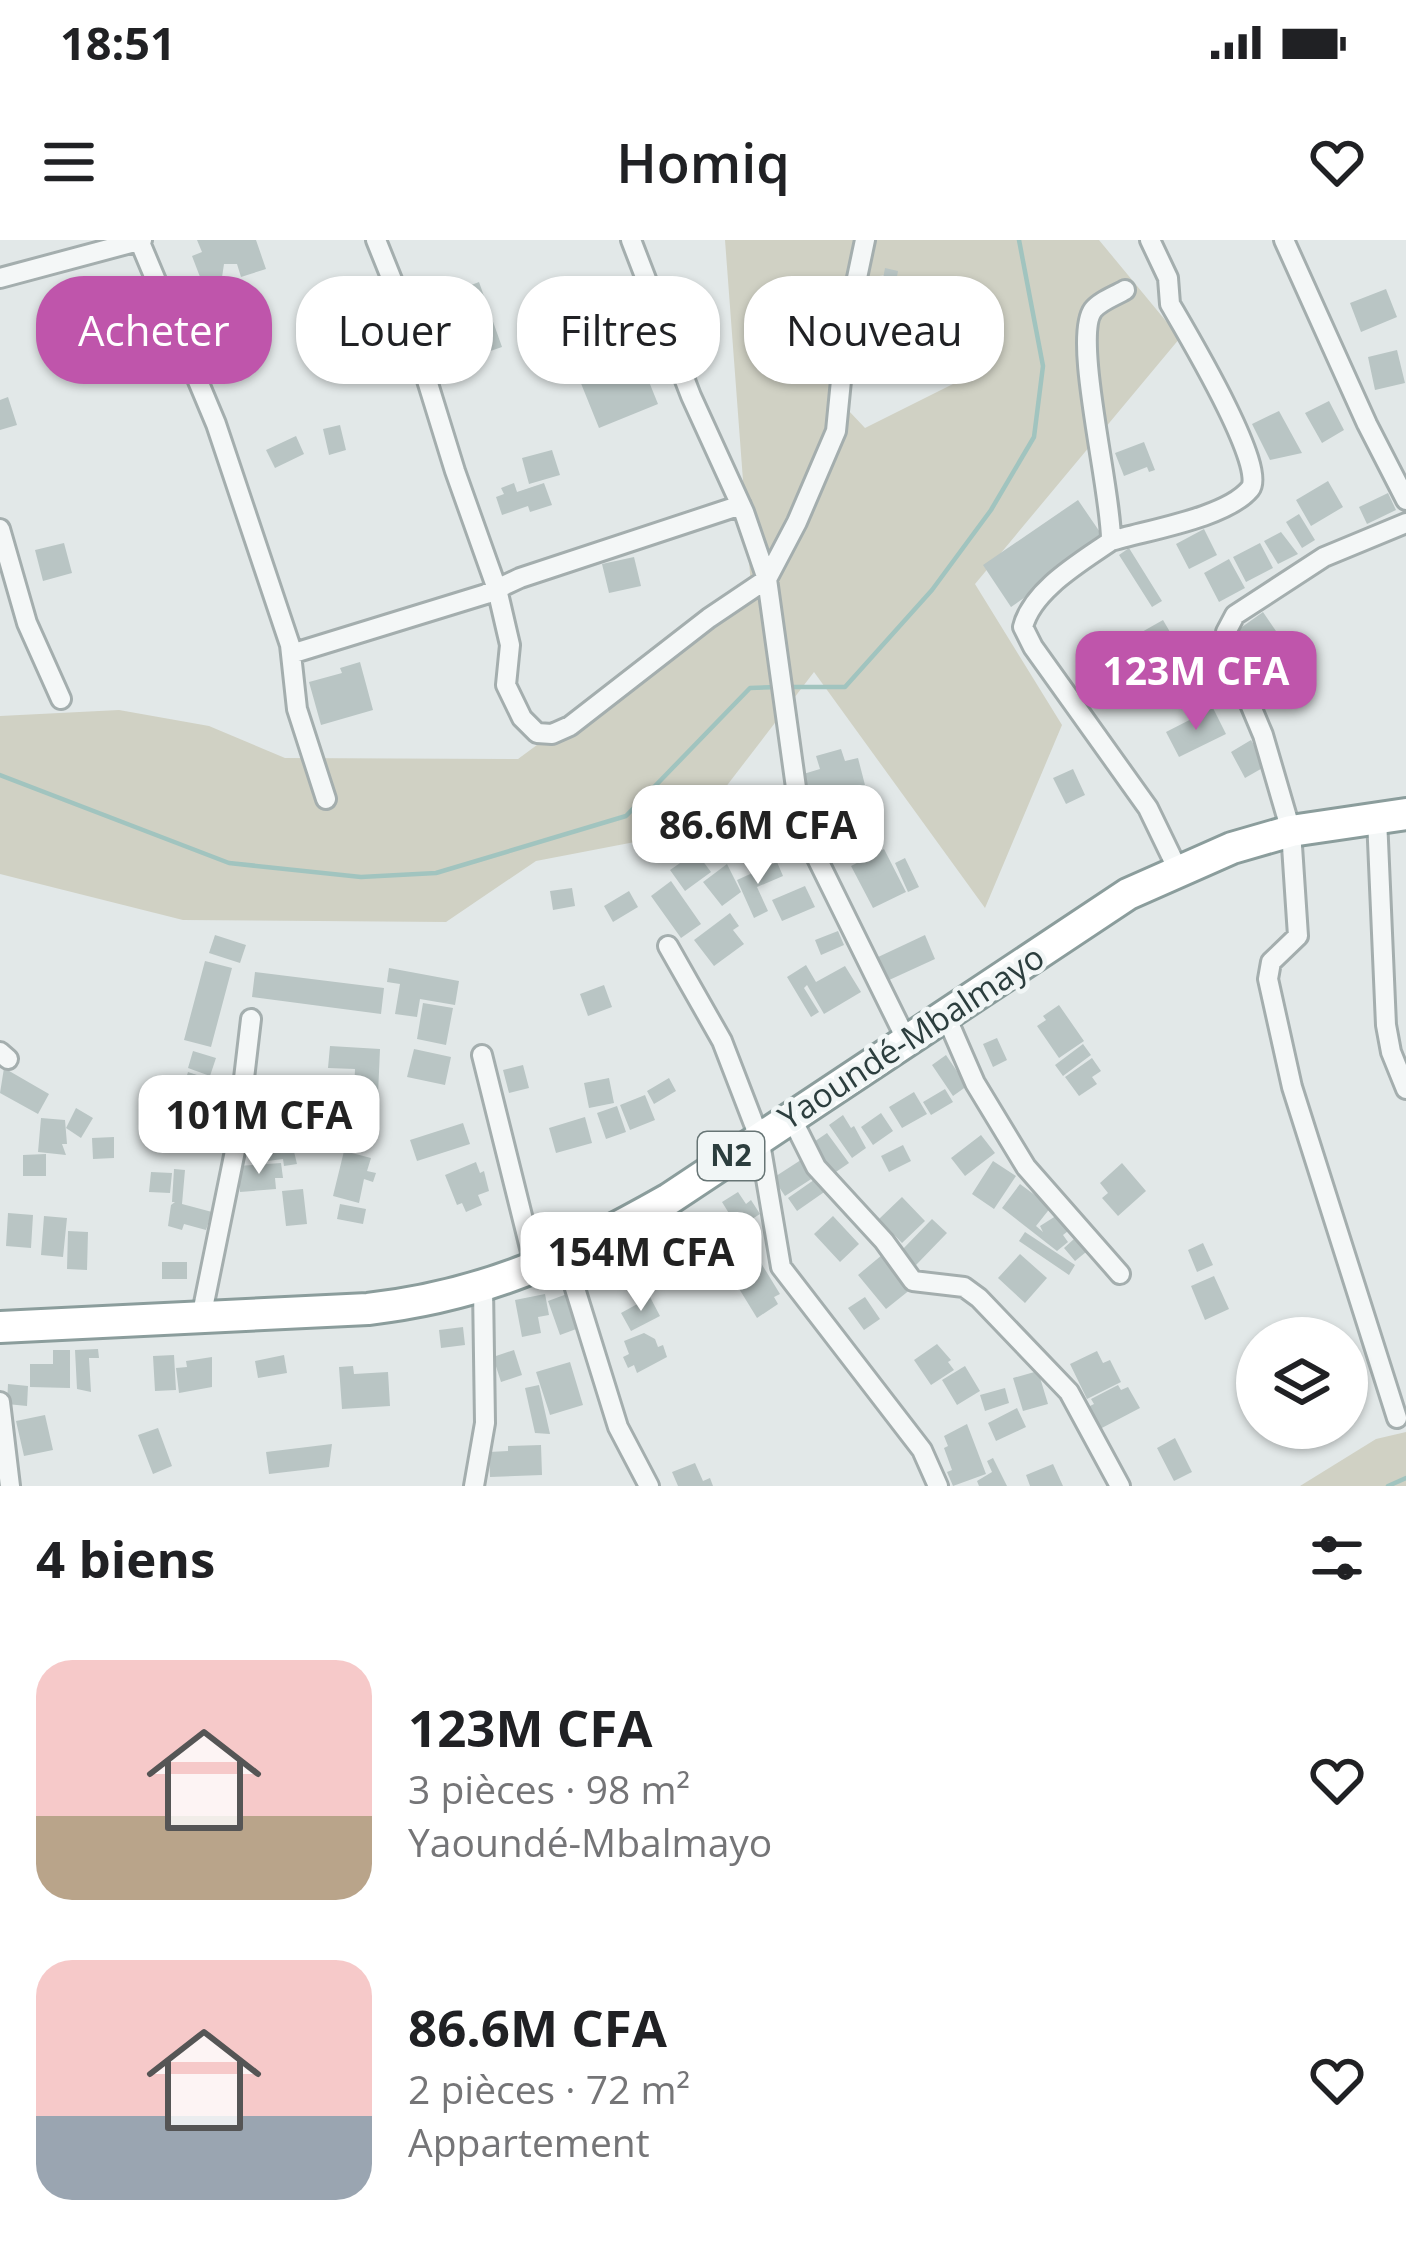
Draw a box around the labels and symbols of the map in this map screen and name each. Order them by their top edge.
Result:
pin: 123M CFA [1072,631,1320,733]
pin: 86.6M CFA [621,785,895,887]
street label: Yaoundé-Mbalmayo [769,934,1052,1139]
pin: 101M CFA [135,1075,383,1177]
road number: N2 [698,1132,764,1180]
pin: 154M CFA [517,1212,765,1314]

